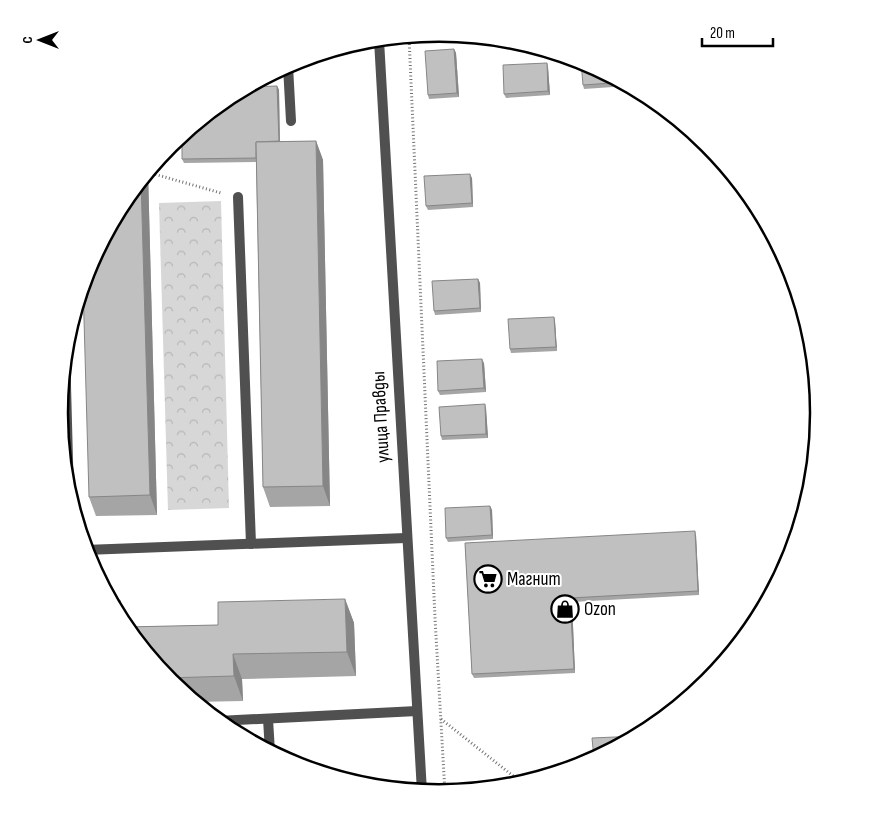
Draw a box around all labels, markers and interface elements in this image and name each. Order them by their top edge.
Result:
north arrow [15,15,65,65]
scale bar [702,15,773,47]
text: 20 m [710,24,735,43]
text: С [19,36,36,44]
street label: улица Правды [367,371,395,463]
supermarket icon: Магнит [473,564,503,594]
place label: Магнит [507,568,561,591]
shop icon: Ozon [550,594,580,624]
place label: Ozon [584,598,616,621]

